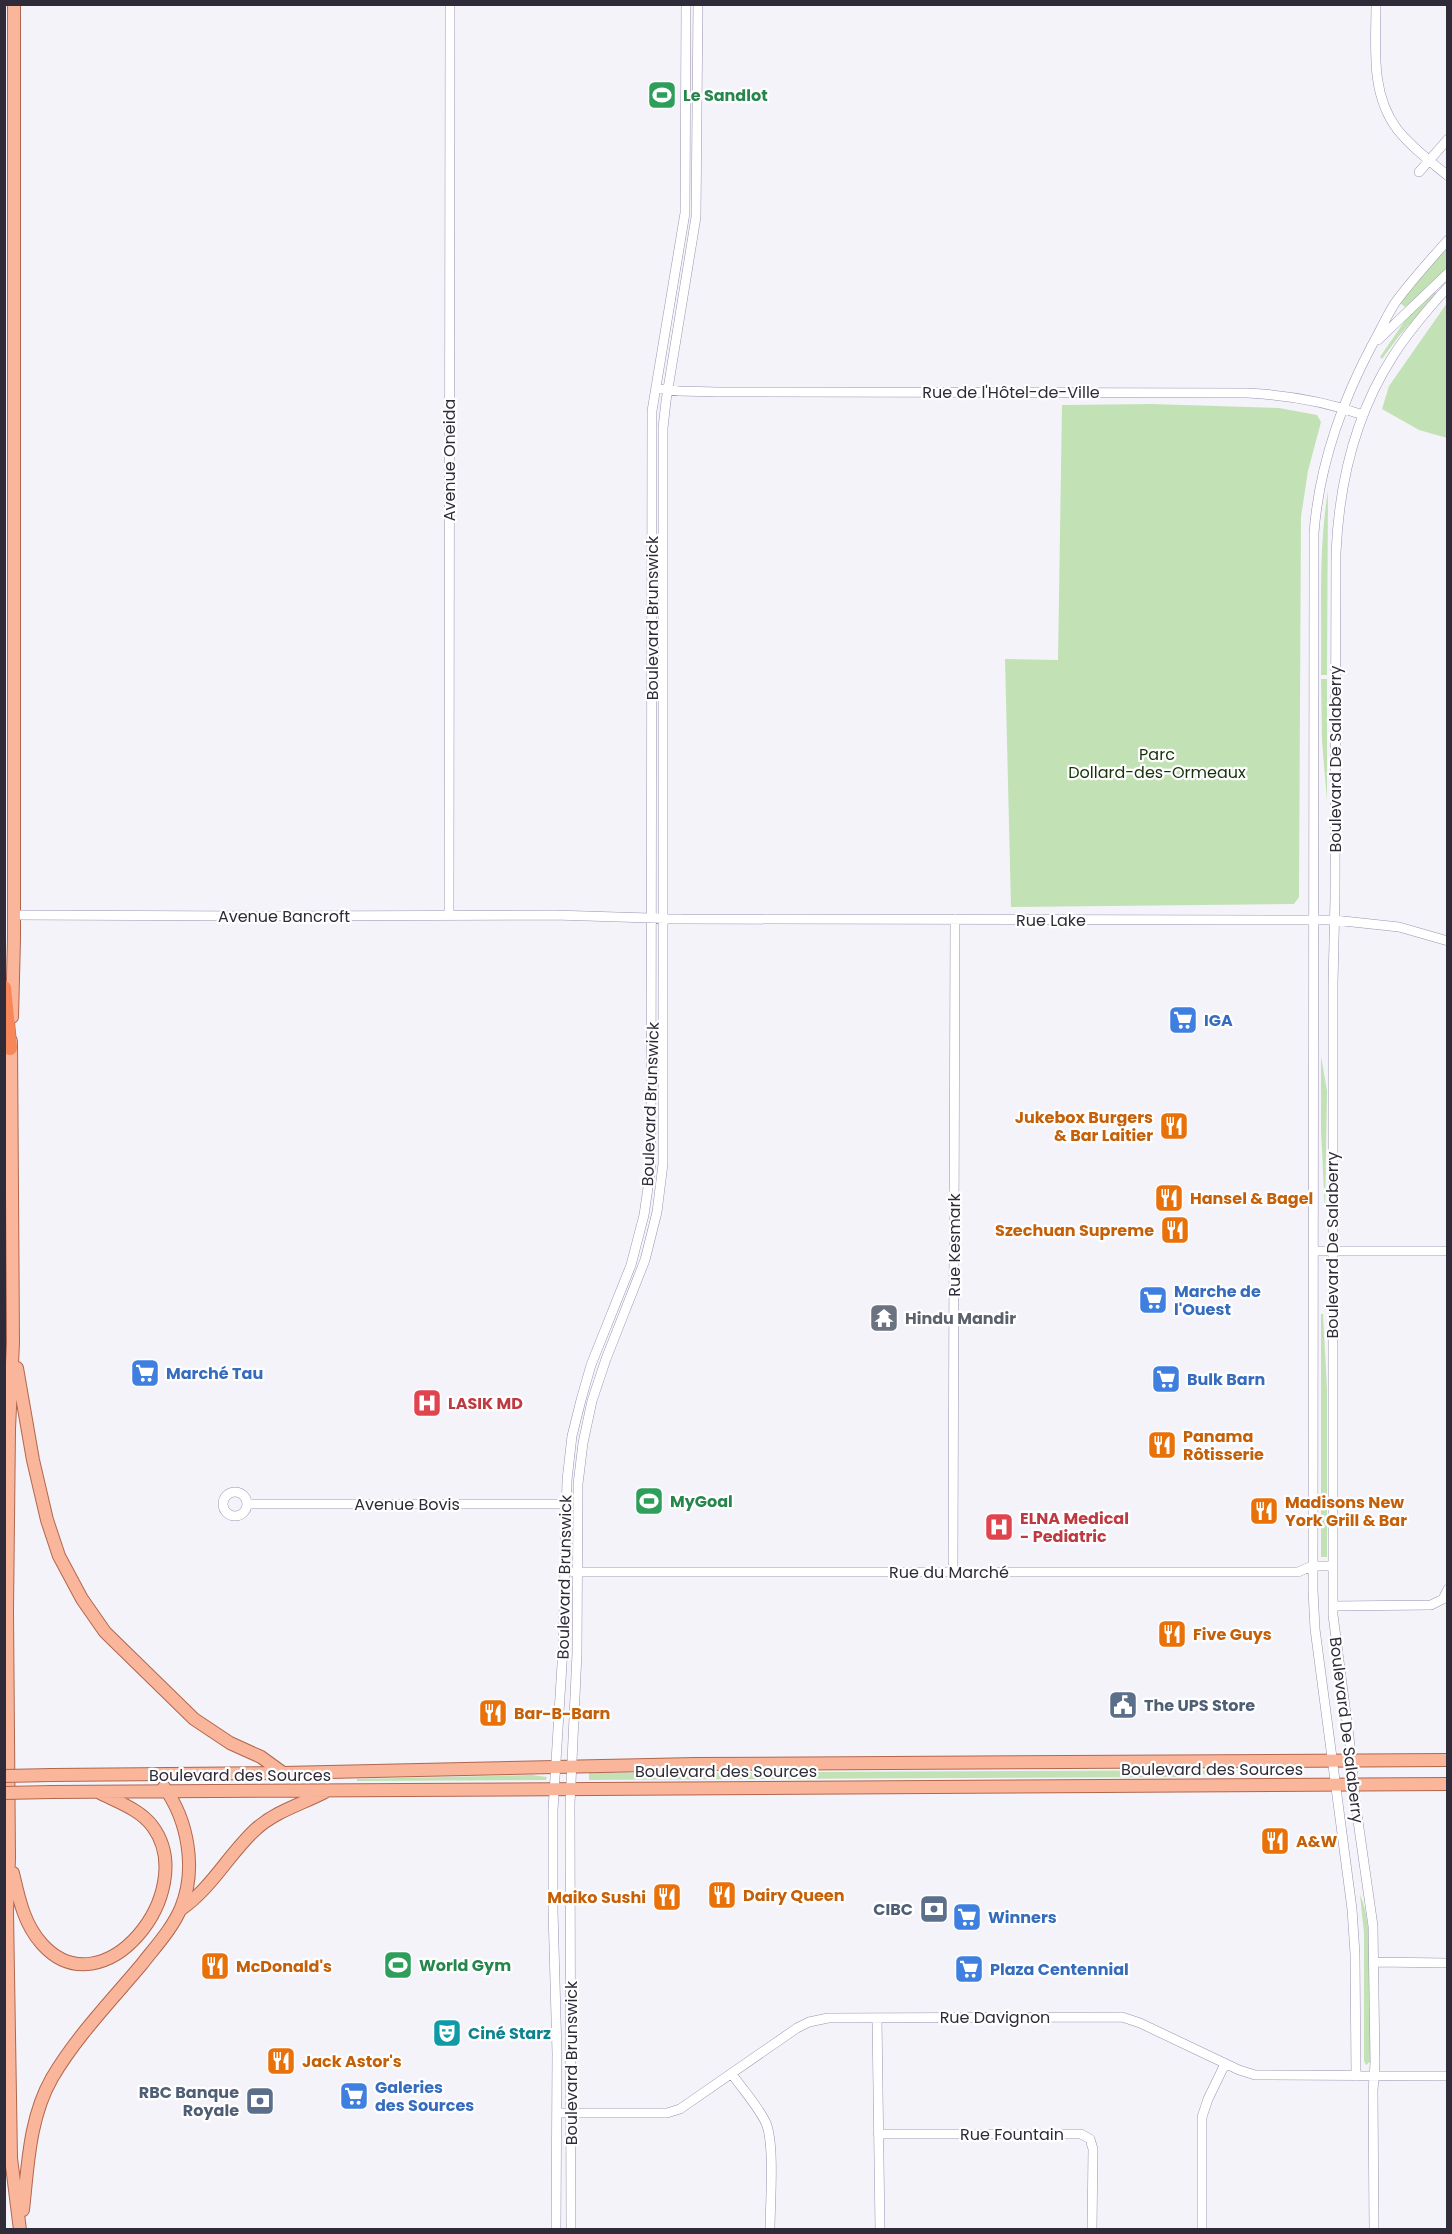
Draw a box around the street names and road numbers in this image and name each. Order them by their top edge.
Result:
street label: Rue de l'Hôtel-de-Ville [922,381,1100,404]
street label: Avenue Oneida [438,399,461,521]
street label: Boulevard Brunswick [641,535,664,700]
street label: Boulevard De Salaberry [1324,665,1347,853]
street label: Avenue Bancroft [218,905,350,928]
street label: Rue Lake [1016,909,1086,932]
street label: Boulevard Brunswick [636,1021,665,1187]
street label: Boulevard De Salaberry [1321,1151,1344,1339]
street label: Rue Kesmark [943,1192,966,1297]
street label: Avenue Bovis [354,1493,460,1516]
street label: Boulevard Brunswick [552,1494,577,1660]
street label: Rue du Marché [889,1561,1009,1584]
street label: Boulevard De Salaberry [1324,1636,1369,1824]
street label: Boulevard des Sources [1121,1758,1303,1781]
street label: Boulevard des Sources [635,1760,817,1783]
street label: Boulevard des Sources [149,1764,331,1787]
street label: Boulevard Brunswick [560,1980,583,2145]
street label: Rue Davignon [940,2006,1050,2029]
street label: Rue Fountain [960,2123,1064,2146]

